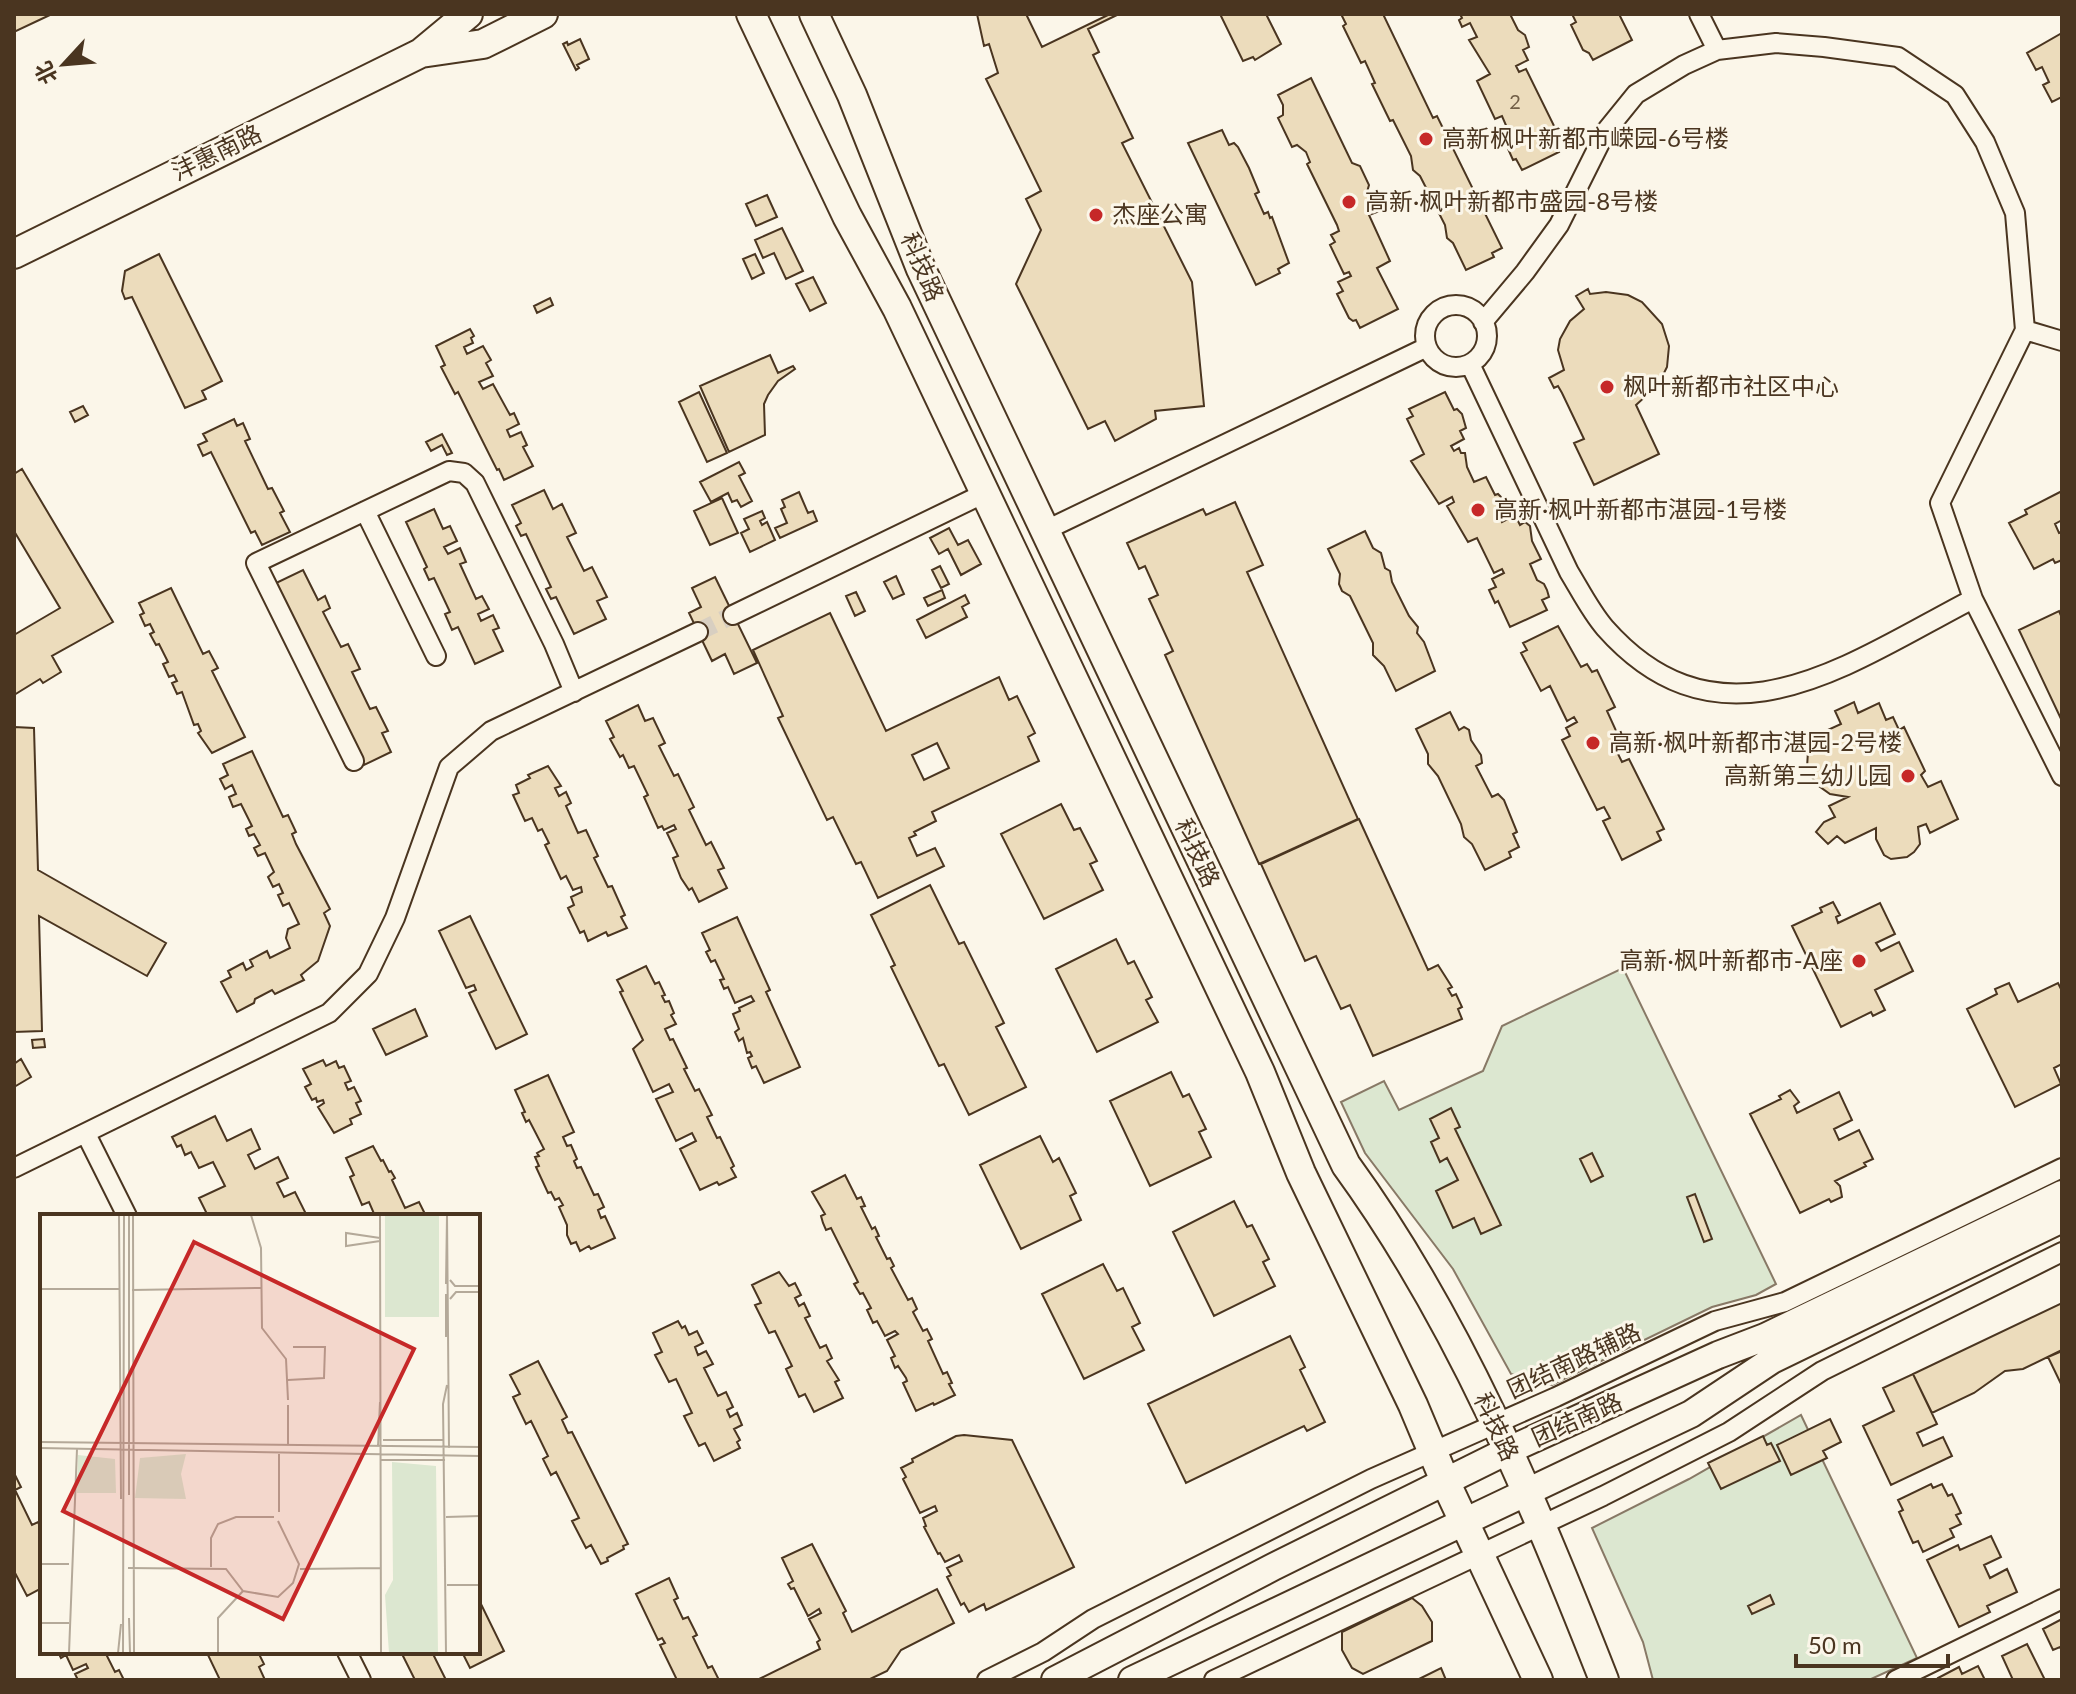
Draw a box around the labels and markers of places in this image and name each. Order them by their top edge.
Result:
place label: 高新枫叶新都市嵘园-6号楼 [1442,123,1729,152]
marker: 高新枫叶新都市嵘园-6号楼 [1417,130,1435,148]
place label: 高新·枫叶新都市盛园-8号楼 [1365,186,1658,215]
marker: 高新·枫叶新都市盛园-8号楼 [1340,193,1358,211]
place label: 杰座公寓 [1112,199,1208,228]
marker: 杰座公寓 [1087,206,1105,224]
place label: 枫叶新都市社区中心 [1623,371,1839,400]
marker: 枫叶新都市社区中心 [1598,378,1616,396]
place label: 高新·枫叶新都市湛园-1号楼 [1494,494,1787,523]
marker: 高新·枫叶新都市湛园-1号楼 [1469,501,1487,519]
place label: 高新·枫叶新都市湛园-2号楼 [1609,727,1902,756]
marker: 高新·枫叶新都市湛园-2号楼 [1584,734,1602,752]
place label: 高新第三幼儿园 [1724,760,1892,789]
marker: 高新第三幼儿园 [1899,767,1917,785]
place label: 高新·枫叶新都市-A座 [1620,945,1843,974]
marker: 高新·枫叶新都市-A座 [1850,952,1868,970]

